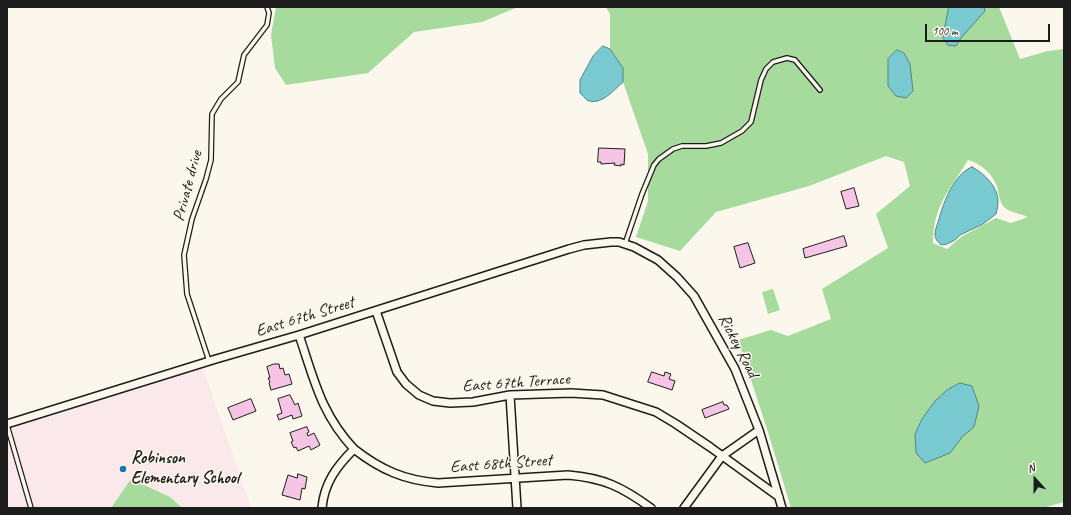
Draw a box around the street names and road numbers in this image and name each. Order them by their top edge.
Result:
street label: Private drive [169,149,207,223]
street label: East 67th Street [253,292,357,342]
street label: Rickey Road [713,311,763,381]
street label: East 67th Terrace [462,369,570,397]
street label: East 68th Street [450,450,552,478]

